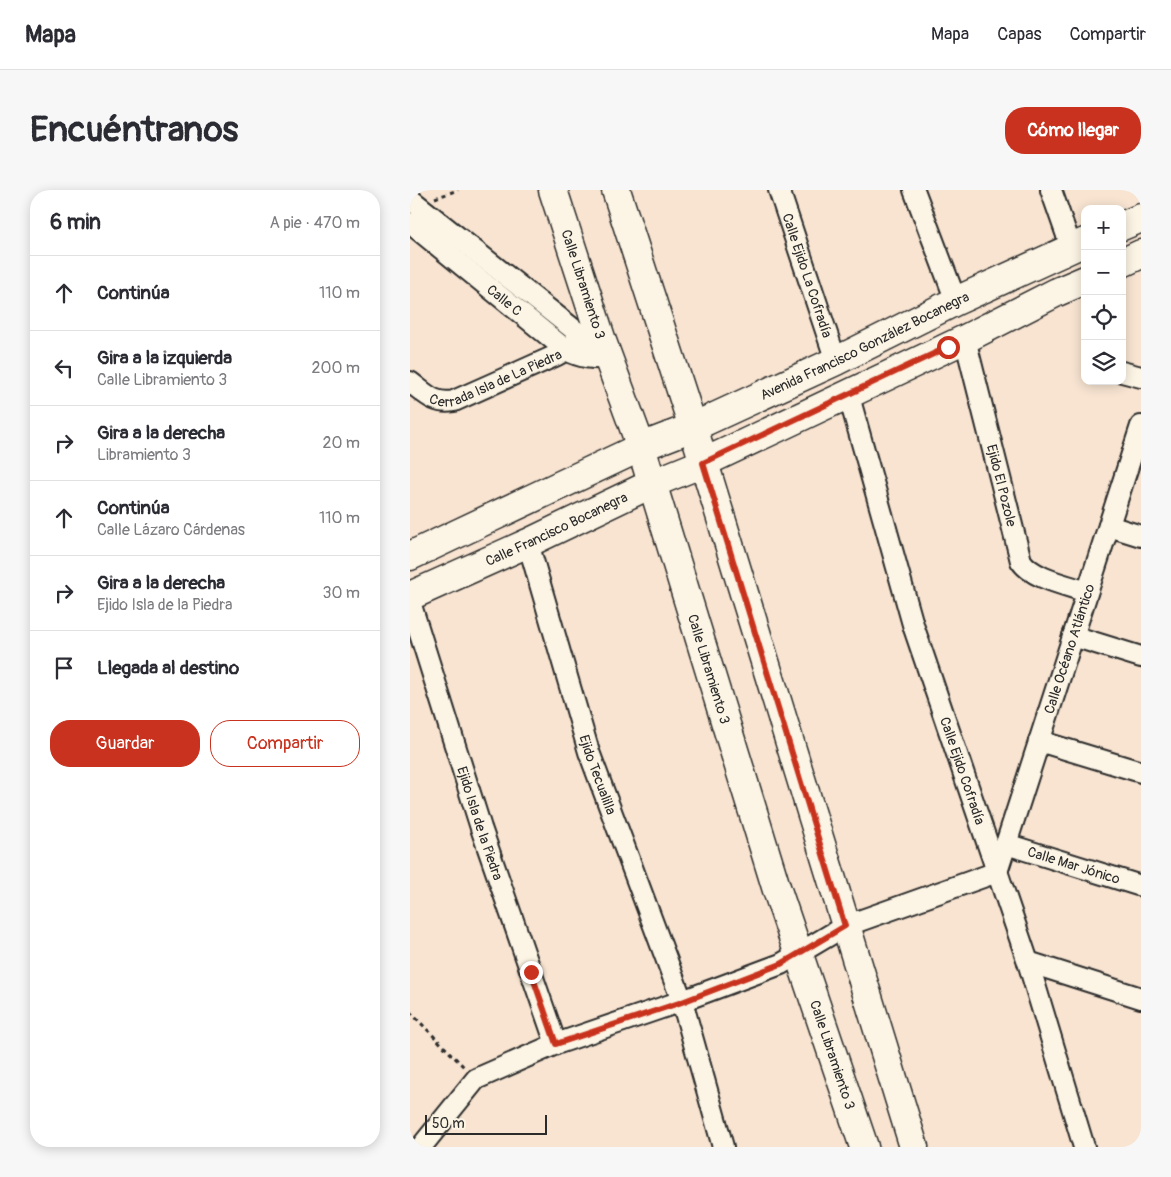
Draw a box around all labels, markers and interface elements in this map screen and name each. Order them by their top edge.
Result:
text: Mapa [25,20,76,49]
text: Mapa [931,23,969,46]
text: Capas [997,23,1042,46]
text: Compartir [1070,23,1146,46]
button: Cómo llegar [1005,107,1141,154]
text: Encuéntranos [30,108,238,152]
map controls [1081,205,1126,385]
button: + [1081,205,1126,250]
text: 6 min [50,209,101,236]
street label: Calle Ejido La Cofradía [779,211,836,340]
text: A pie · 470 m [269,213,360,233]
street label: Calle Libramiento 3 [558,227,609,341]
button: − [1081,250,1126,295]
icon: ahead [50,279,78,307]
text: Continúa [97,281,170,305]
street label: Calle C [484,281,526,320]
text: 110 m [319,283,360,303]
street label: Avenida Francisco González Bocanegra [757,288,972,403]
button: locate [1081,295,1126,340]
route start [937,336,960,359]
button: layers [1081,340,1126,385]
text: Gira a la izquierda [97,346,232,370]
street label: Cerrada Isla de La Piedra [427,346,565,410]
icon: left [50,354,78,382]
text: 200 m [312,358,360,378]
text: Calle Libramiento 3 [97,370,227,390]
text: Gira a la derecha [97,421,225,445]
icon: right [50,429,78,457]
text: 20 m [322,433,360,453]
street label: Ejido El Pozole [983,443,1020,528]
text: Libramiento 3 [97,445,191,465]
street label: Calle Francisco Bocanegra [483,488,630,570]
text: Continúa [97,496,170,520]
icon: ahead [50,504,78,532]
text: 110 m [319,508,360,528]
text: Calle Lázaro Cárdenas [97,520,245,540]
text: Gira a la derecha [97,571,225,595]
icon: right [50,579,78,607]
street label: Calle Océano Atlántico [1040,581,1098,716]
text: 30 m [322,583,360,603]
text: Ejido Isla de la Piedra [97,595,232,615]
street label: Calle Libramiento 3 [684,612,734,726]
icon: arrive [50,654,78,682]
text: Llegada al destino [97,656,239,680]
street label: Calle Ejido Cofradía [937,715,989,827]
button: Guardar [50,720,200,767]
button: Compartir [210,720,360,767]
street label: Ejido Tecualilla [576,733,620,817]
street label: Ejido Isla de la Piedra [454,764,507,882]
street label: Calle Mar Jónico [1025,843,1123,888]
route end [520,961,543,984]
street label: Calle Libramiento 3 [806,998,859,1112]
scale bar [425,1112,548,1135]
text: 50 m [432,1115,465,1132]

